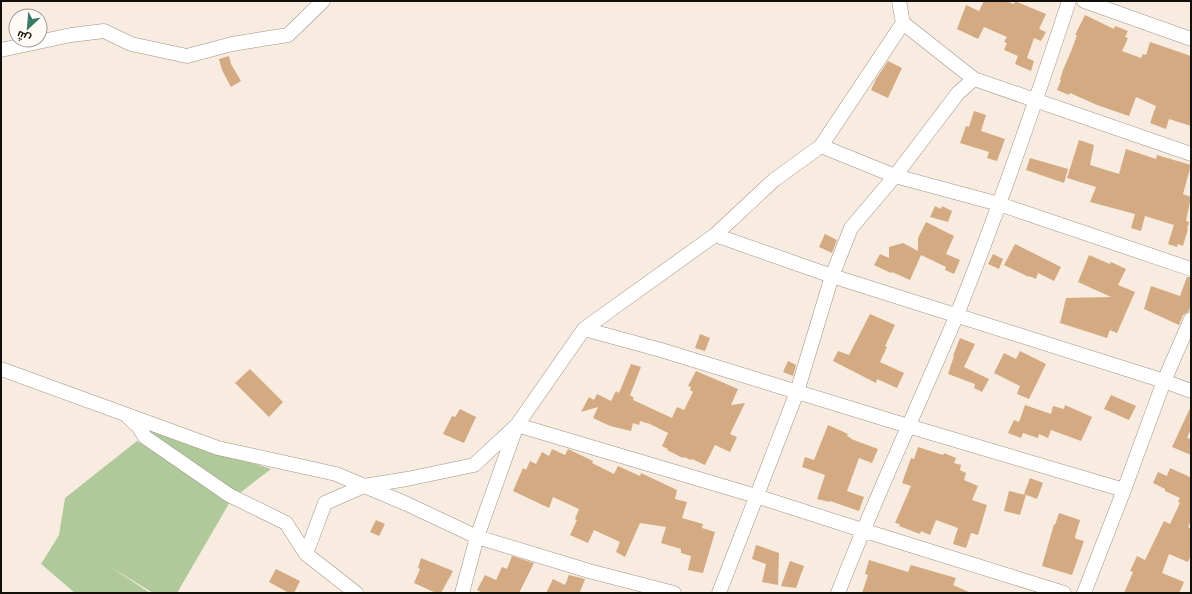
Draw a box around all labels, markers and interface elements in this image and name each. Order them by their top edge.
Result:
north arrow [8,8,48,48]
text: ش [15,28,33,45]

